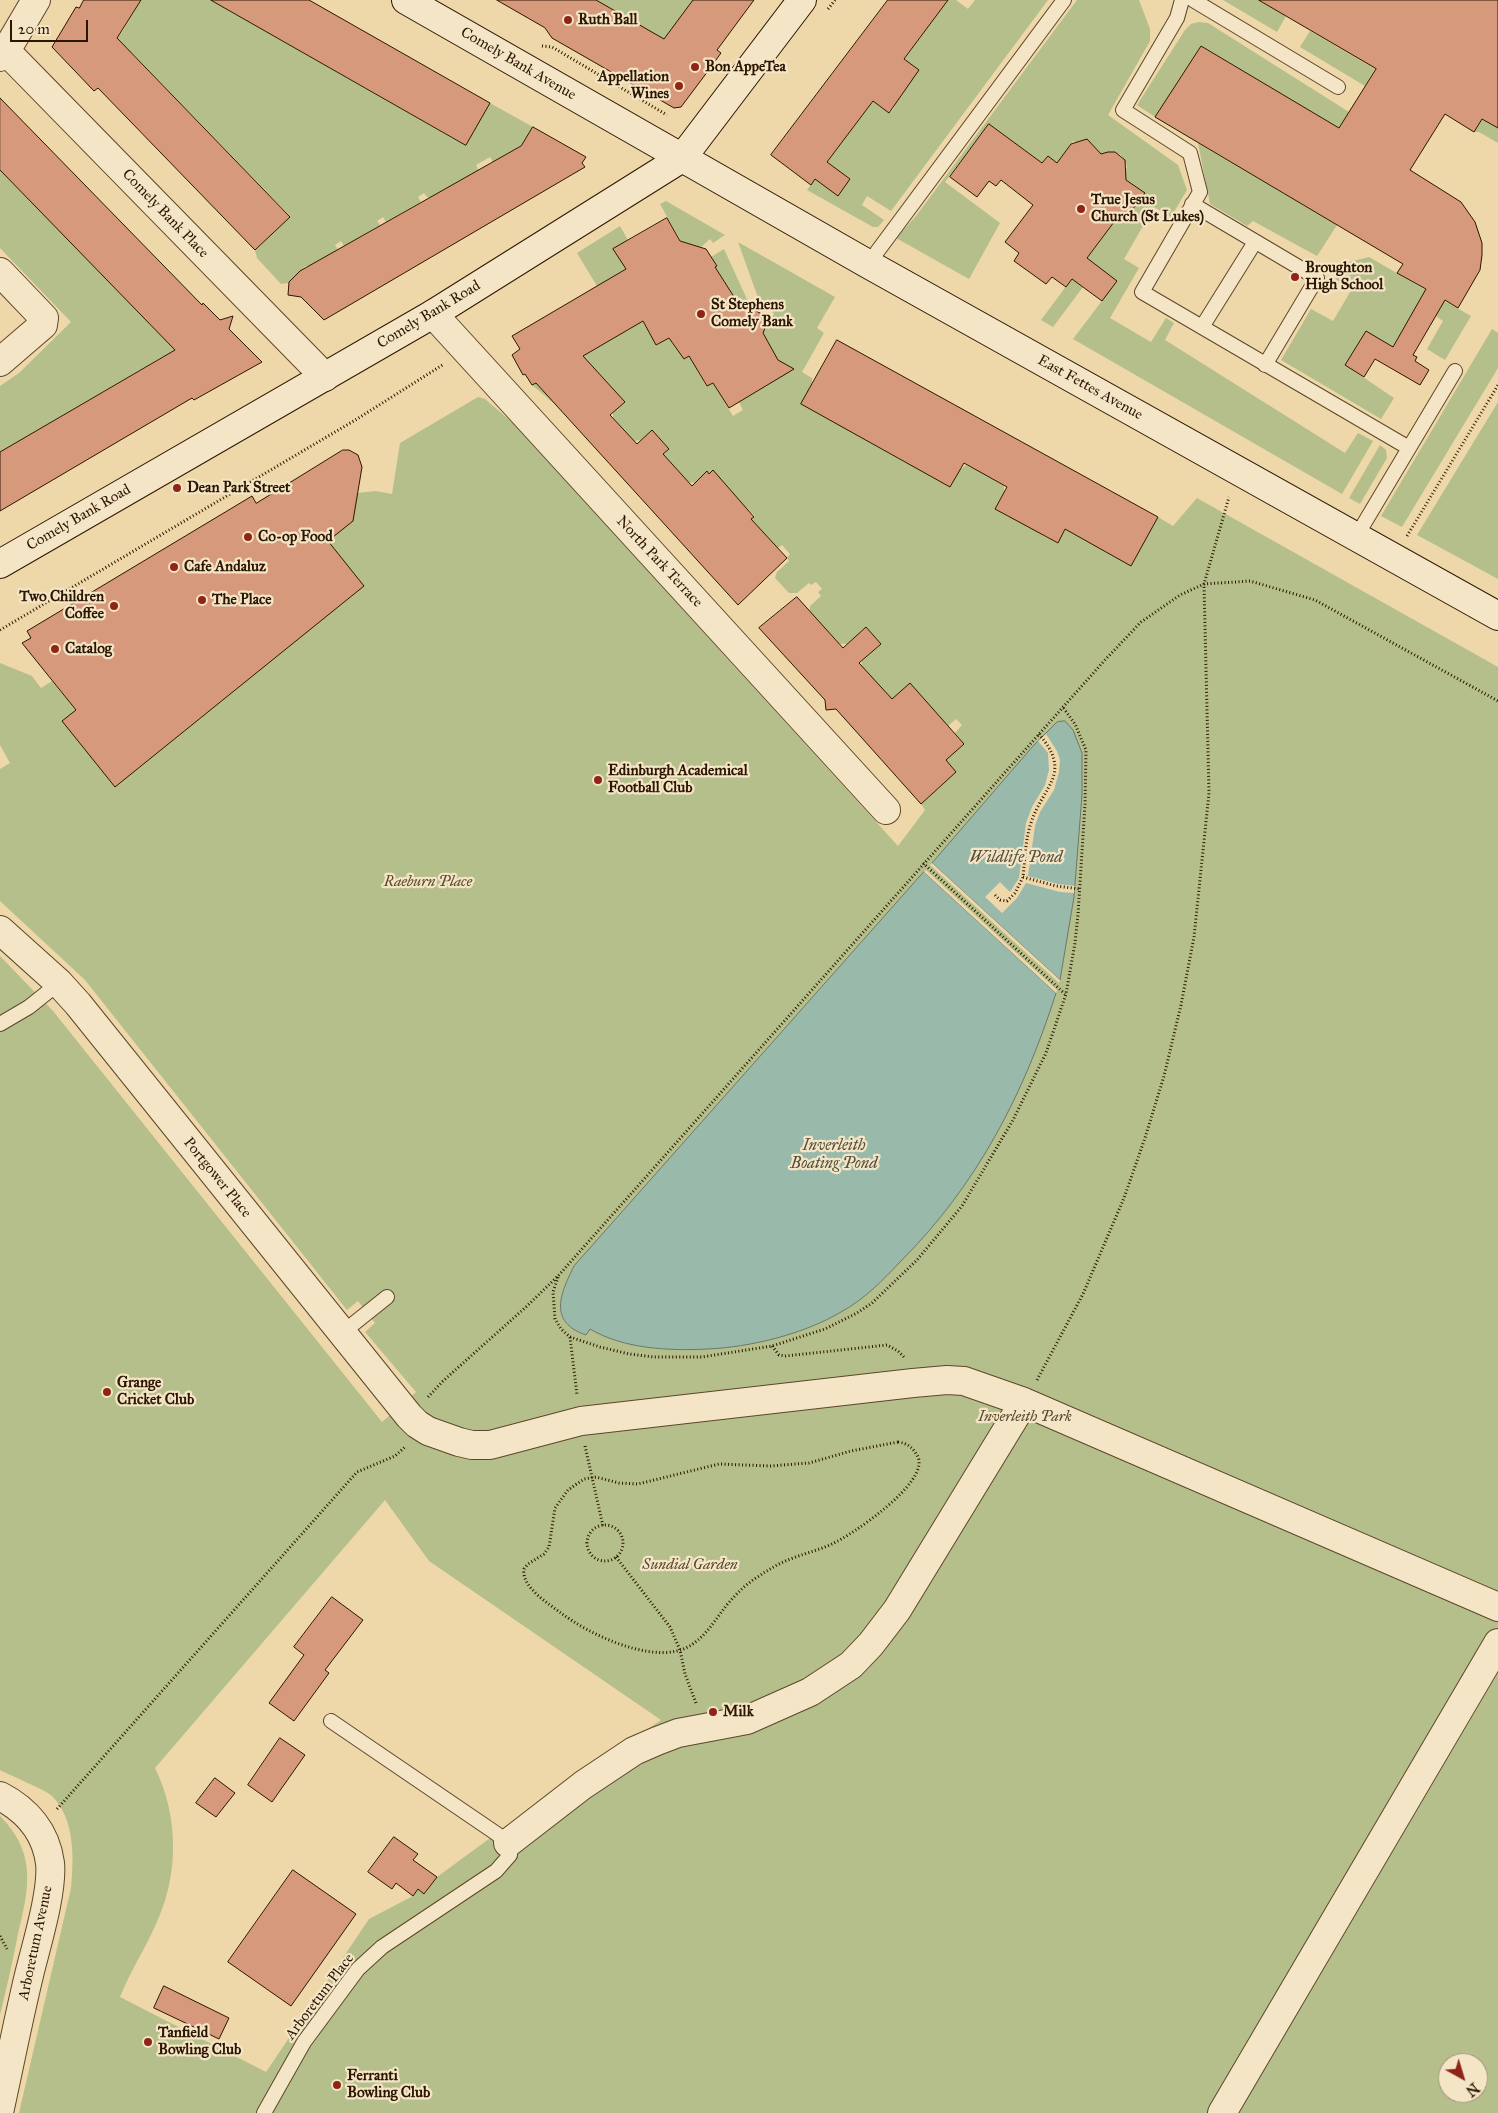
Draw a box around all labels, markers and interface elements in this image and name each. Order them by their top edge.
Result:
scale bar [12,10,90,42]
place label: Ruth Ball [578,11,638,29]
marker: Ruth Ball [562,14,574,26]
text: 20 m [18,20,50,38]
street label: Comely Bank Avenue [457,24,579,104]
place label: Bon AppeTea [705,58,786,76]
marker: Bon AppeTea [689,61,701,73]
place label: Appellation Wines [598,68,669,103]
marker: Appellation Wines [673,80,685,92]
street label: Comely Bank Place [118,166,212,262]
place label: True Jesus Church (St Lukes) [1091,191,1204,226]
marker: True Jesus Church (St Lukes) [1075,203,1087,215]
place label: Broughton High School [1305,259,1383,294]
marker: Broughton High School [1289,271,1301,283]
street label: Comely Bank Road [374,277,484,353]
place label: St Stephens Comely Bank [711,296,793,331]
marker: St Stephens Comely Bank [695,308,707,320]
street label: East Fettes Avenue [1034,352,1146,424]
place label: Dean Park Street [187,479,290,497]
street label: Comely Bank Road [24,481,134,555]
marker: Dean Park Street [171,482,183,494]
street label: North Park Terrace [612,513,706,611]
place label: Co-op Food [258,528,333,546]
marker: Co-op Food [242,531,254,543]
place label: Cafe Andaluz [184,558,266,576]
marker: Cafe Andaluz [168,561,180,573]
place label: Two Children Coffee [19,588,104,623]
place label: The Place [212,591,272,609]
marker: The Place [196,594,208,606]
marker: Two Children Coffee [108,600,120,612]
place label: Catalog [65,640,112,658]
marker: Catalog [49,643,61,655]
place label: Edinburgh Academical Football Club [608,762,748,797]
marker: Edinburgh Academical Football Club [592,774,604,786]
water label: Wildlife Pond [969,848,1063,868]
park label: Raeburn Place [384,873,472,891]
street label: Portgower Place [179,1134,255,1222]
water label: Inverleith Boating Pond [790,1136,878,1174]
place label: Grange Cricket Club [117,1374,194,1409]
marker: Grange Cricket Club [101,1386,113,1398]
park label: Inverleith Park [978,1408,1072,1426]
park label: Sundial Garden [642,1556,738,1574]
place label: Milk [723,1703,754,1721]
marker: Milk [707,1706,719,1718]
street label: Arboretum Avenue [15,1884,57,2002]
street label: Arboretum Place [282,1950,358,2044]
place label: Tanfield Bowling Club [158,2024,241,2059]
marker: Tanfield Bowling Club [142,2036,154,2048]
north arrow [1438,2053,1488,2103]
place label: Ferranti Bowling Club [347,2067,430,2102]
marker: Ferranti Bowling Club [331,2079,343,2091]
text: N [1462,2079,1482,2100]

